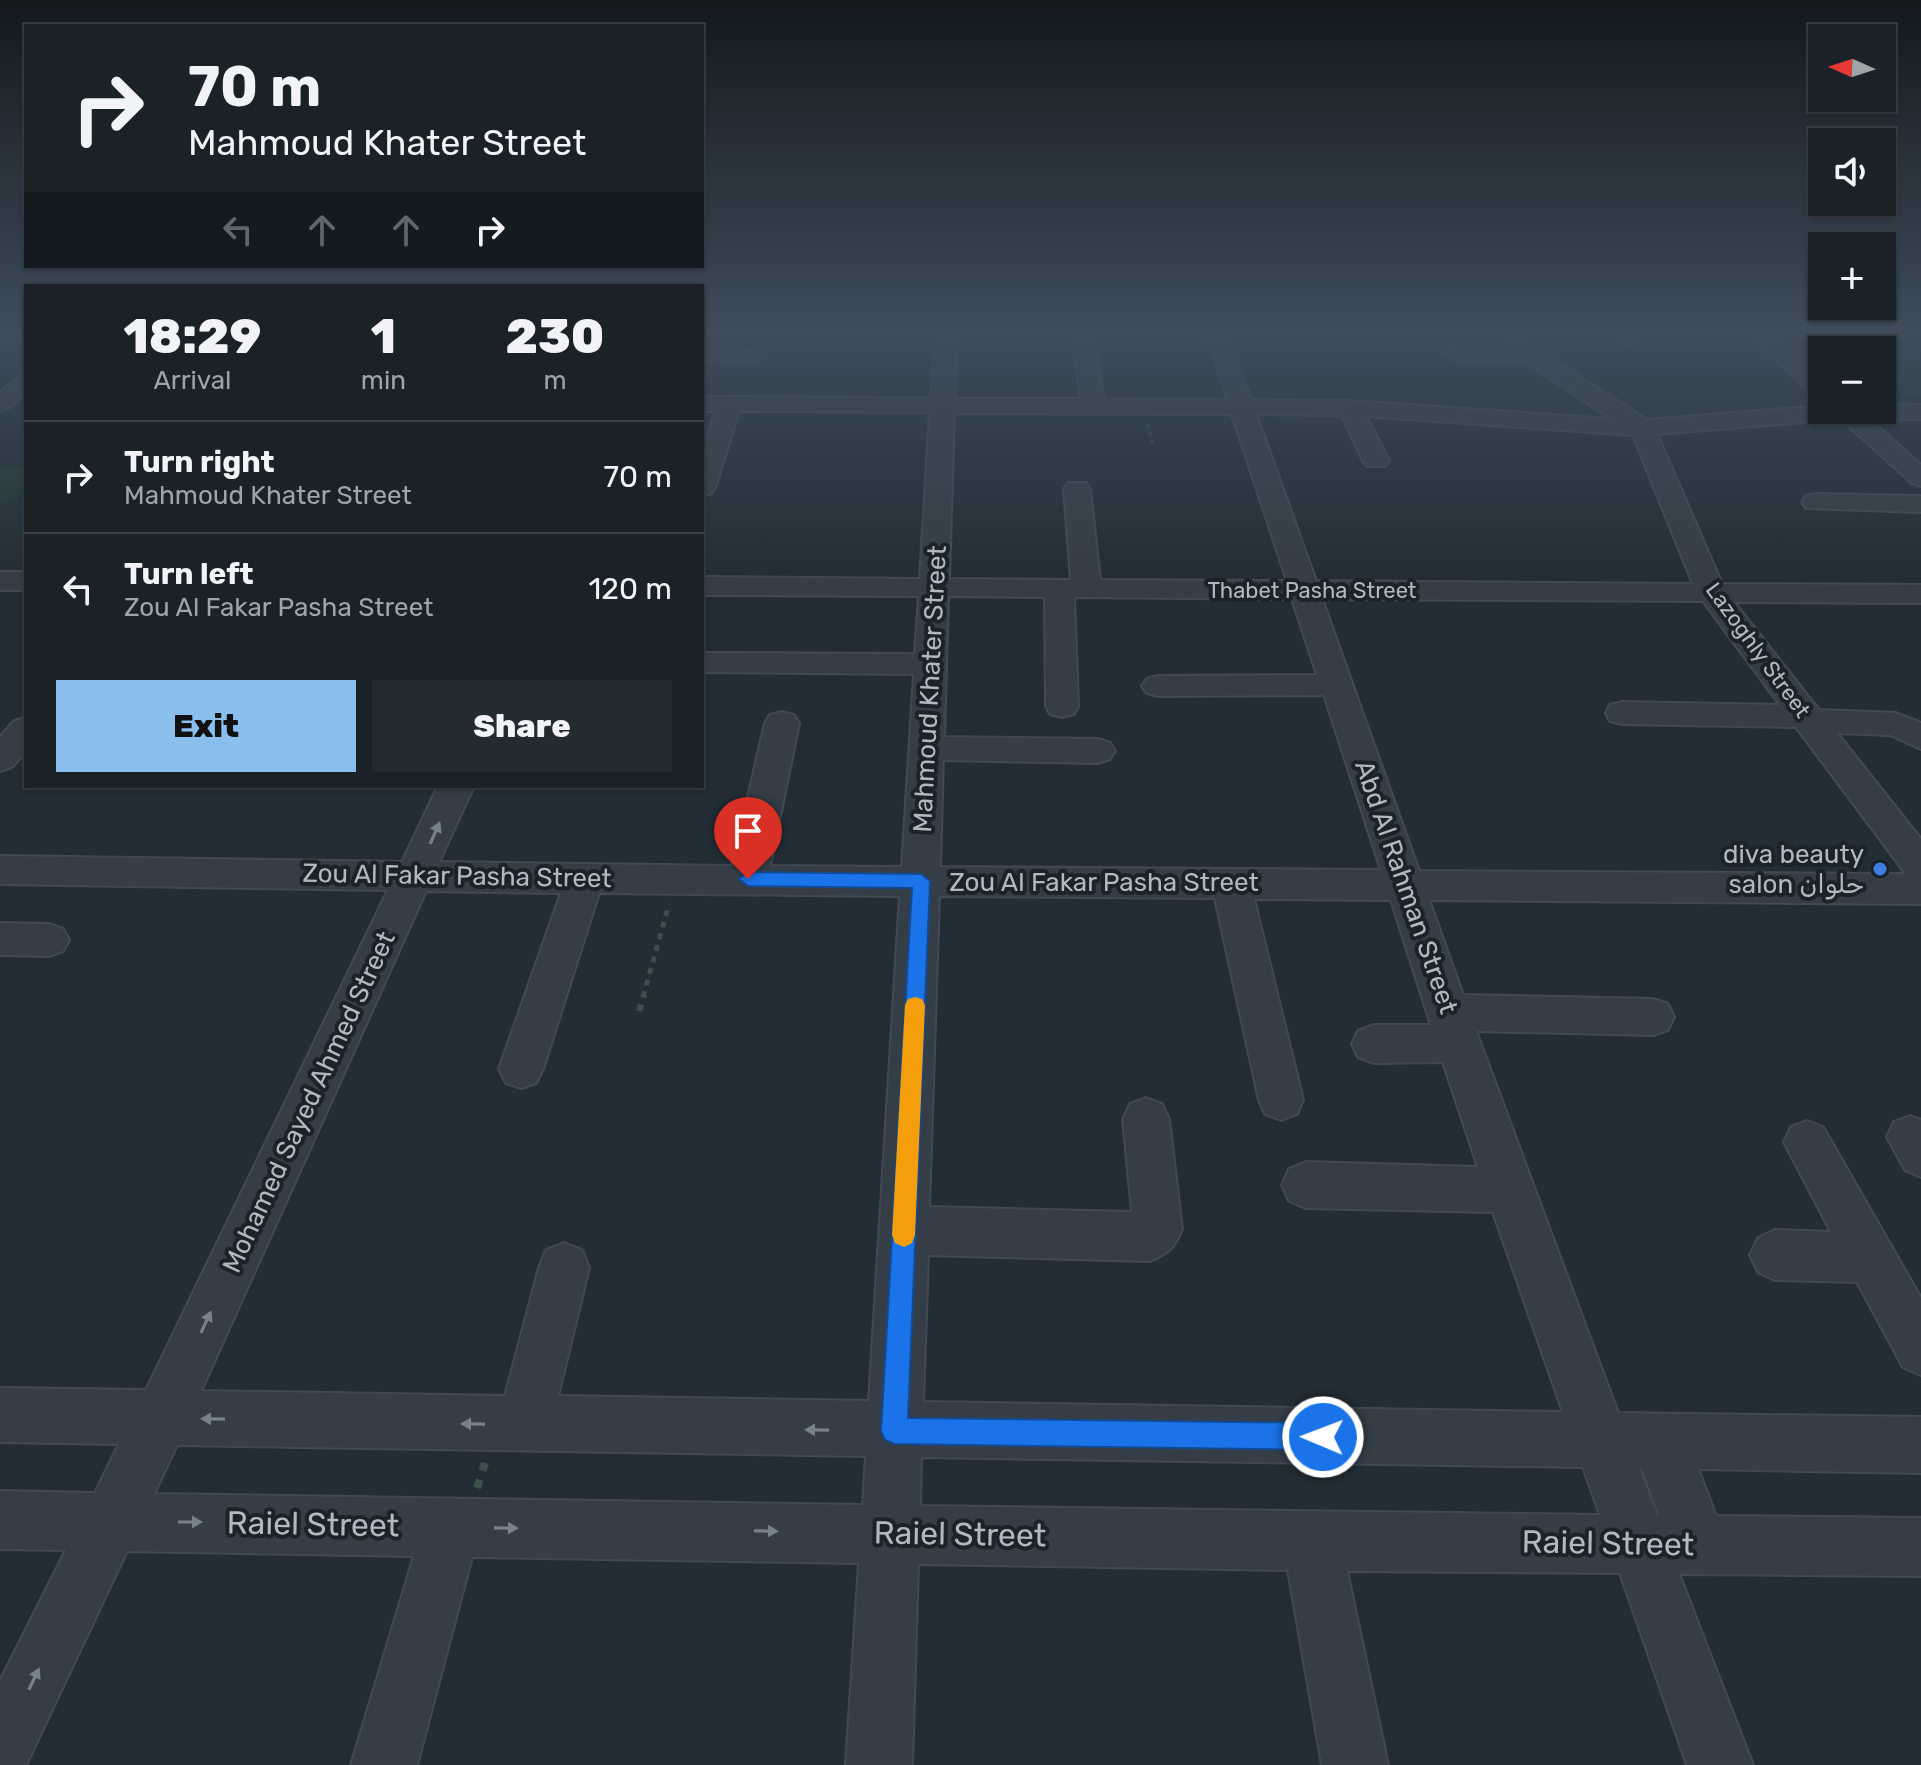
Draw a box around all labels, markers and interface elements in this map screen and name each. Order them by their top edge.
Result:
north arrow [1808,24,1896,112]
map controls [1808,24,1896,424]
text: 70 m [188,54,321,120]
icon: right [56,56,160,160]
text: Mahmoud Khater Street [188,121,586,164]
button: sound [1808,128,1896,216]
icon: left [216,208,260,252]
icon: ahead [300,208,344,252]
icon: ahead [384,208,428,252]
icon: right [468,208,512,252]
button: + [1808,232,1896,320]
text: 18:29 [124,308,261,365]
text: 1 [371,308,396,365]
text: 230 [506,308,604,365]
button: − [1808,336,1896,424]
text: Arrival [153,365,231,396]
text: min [361,365,406,396]
text: m [543,365,567,396]
text: Turn right [124,444,275,480]
icon: right [56,455,100,499]
text: 70 m [604,459,672,495]
text: Mahmoud Khater Street [124,480,412,511]
street label: Mahmoud Khater Street [907,545,953,833]
text: Turn left [124,556,254,592]
icon: left [56,567,100,611]
text: 120 m [588,571,672,607]
street label: Thabet Pasha Street [1208,577,1417,604]
street label: Lazoghly Street [1700,577,1816,723]
text: Zou Al Fakar Pasha Street [124,592,433,623]
button: Exit [56,680,356,772]
button: Share [372,680,672,772]
street label: Abd Al Rahman Street [1348,756,1464,1018]
pin [714,797,782,879]
icon: arrive [726,809,770,853]
one-way arrow [429,821,442,845]
place label: diva beauty salon حلوان [1723,839,1864,900]
street label: Zou Al Fakar Pasha Street [302,858,612,894]
marker: diva beauty salon حلوان [1871,860,1889,878]
street label: Zou Al Fakar Pasha Street [949,867,1259,898]
street label: Mohamed Sayed Ahmed Street [216,926,402,1278]
one-way arrow [199,1310,213,1333]
position arrow [1281,1395,1365,1479]
one-way arrow [200,1412,225,1425]
one-way arrow [460,1418,485,1431]
one-way arrow [804,1424,829,1436]
street label: Raiel Street [226,1503,400,1545]
street label: Raiel Street [873,1513,1047,1555]
one-way arrow [178,1516,203,1528]
one-way arrow [494,1522,519,1534]
street label: Raiel Street [1521,1522,1695,1564]
one-way arrow [754,1525,779,1537]
one-way arrow [27,1667,41,1691]

